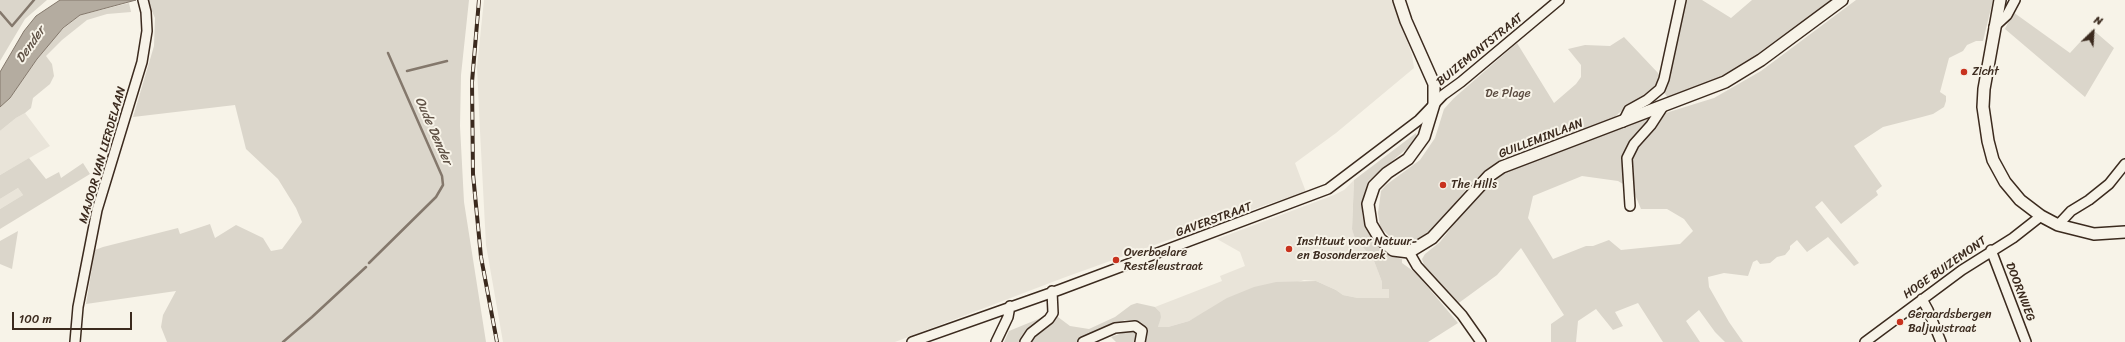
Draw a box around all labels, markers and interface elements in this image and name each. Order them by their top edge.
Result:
text: N [2091,10,2106,31]
street label: BUIZEMONTSTRAAT [1434,11,1526,89]
north arrow [2073,12,2113,52]
water label: Dender [13,24,49,66]
place label: Zicht [1972,65,1999,79]
marker: Zicht [1959,67,1969,77]
street label: MAJOOR VAN LIERDELAAN [77,85,129,225]
park label: De Plage [1485,87,1531,101]
water label: Oude Dender [411,95,455,167]
street label: GUILLEMINLAAN [1497,116,1585,162]
place label: The Hills [1451,178,1497,192]
marker: The Hills [1438,180,1448,190]
street label: GAVERSTRAAT [1174,200,1254,240]
street label: HOGE BUIZEMONT [1901,234,1989,302]
place label: Instituut voor Natuur- en Bosonderzoek [1297,235,1417,263]
marker: Instituut voor Natuur- en Bosonderzoek [1284,244,1294,254]
place label: Overboelare Resteleustraat [1124,246,1203,274]
marker: Overboelare Resteleustraat [1111,255,1121,265]
street label: DOORNWEG [2002,261,2038,323]
scale bar [14,304,134,330]
text: 100 m [19,308,52,330]
place label: Geraardsbergen Baljuwstraat [1908,308,1992,336]
marker: Geraardsbergen Baljuwstraat [1895,317,1905,327]

